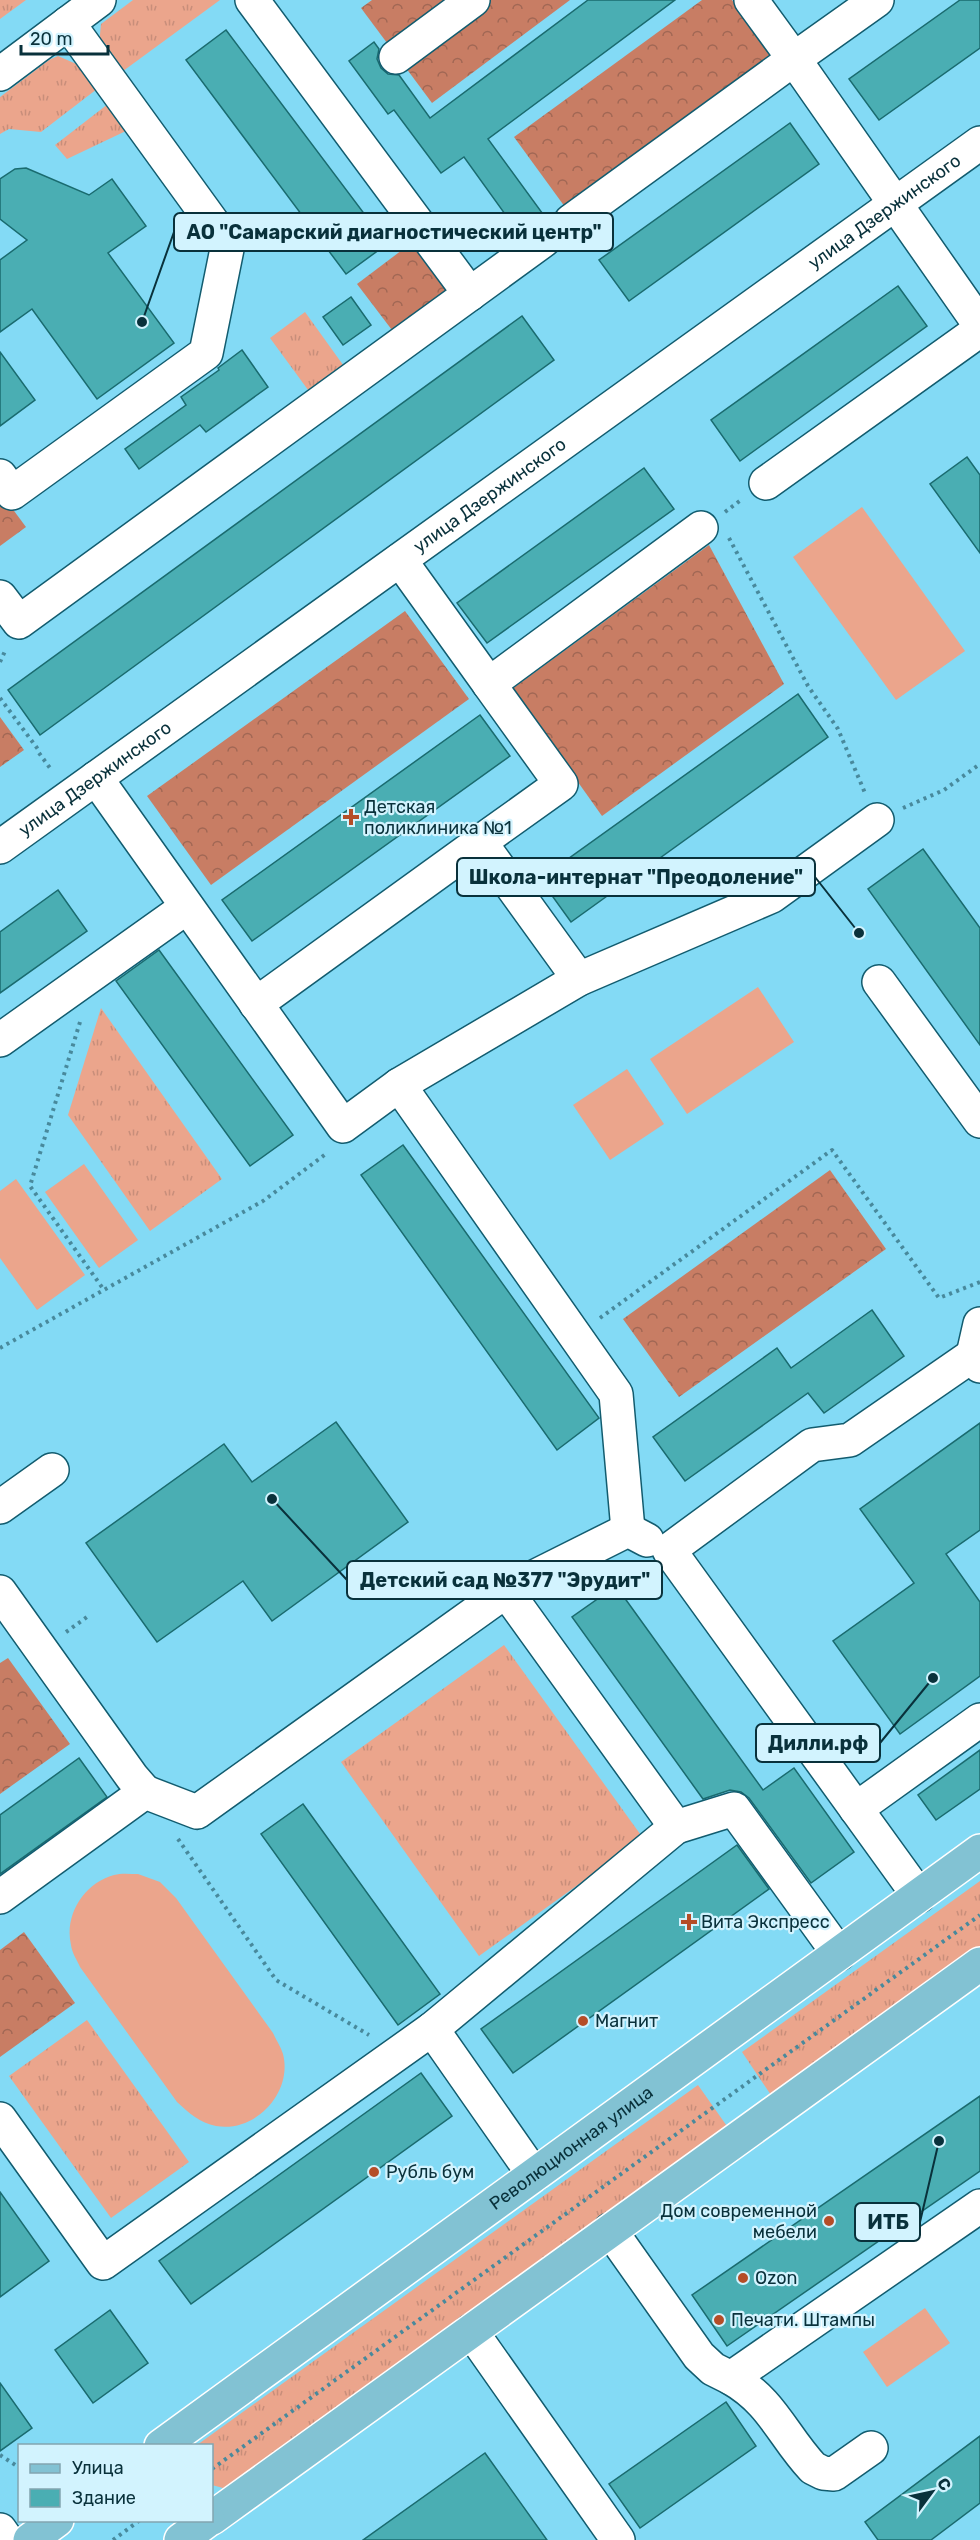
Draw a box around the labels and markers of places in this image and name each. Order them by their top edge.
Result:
callout: АО "Самарский диагностический центр" [174,213,613,251]
place label: Детская поликлиника №1 [364,796,512,839]
marker: Детская поликлиника №1 [342,808,360,826]
callout: Школа-интернат "Преодоление" [457,858,815,896]
callout: Детский сад №377 "Эрудит" [347,1561,662,1599]
callout: Дилли.рф [756,1724,880,1762]
place label: Вита Экспресс [701,1911,830,1933]
marker: Вита Экспресс [682,1915,696,1929]
place label: Магнит [595,2010,658,2032]
marker: Магнит [576,2014,590,2028]
place label: Рубль бум [386,2161,474,2183]
marker: Рубль бум [367,2165,381,2179]
place label: Дом современной мебели [660,2200,817,2243]
callout: ИТБ [855,2203,920,2241]
marker: Дом современной мебели [822,2214,836,2228]
place label: Ozon [755,2267,797,2289]
marker: Ozon [736,2271,750,2285]
place label: Печати. Штампы [731,2309,875,2331]
marker: Печати. Штампы [712,2313,726,2327]

